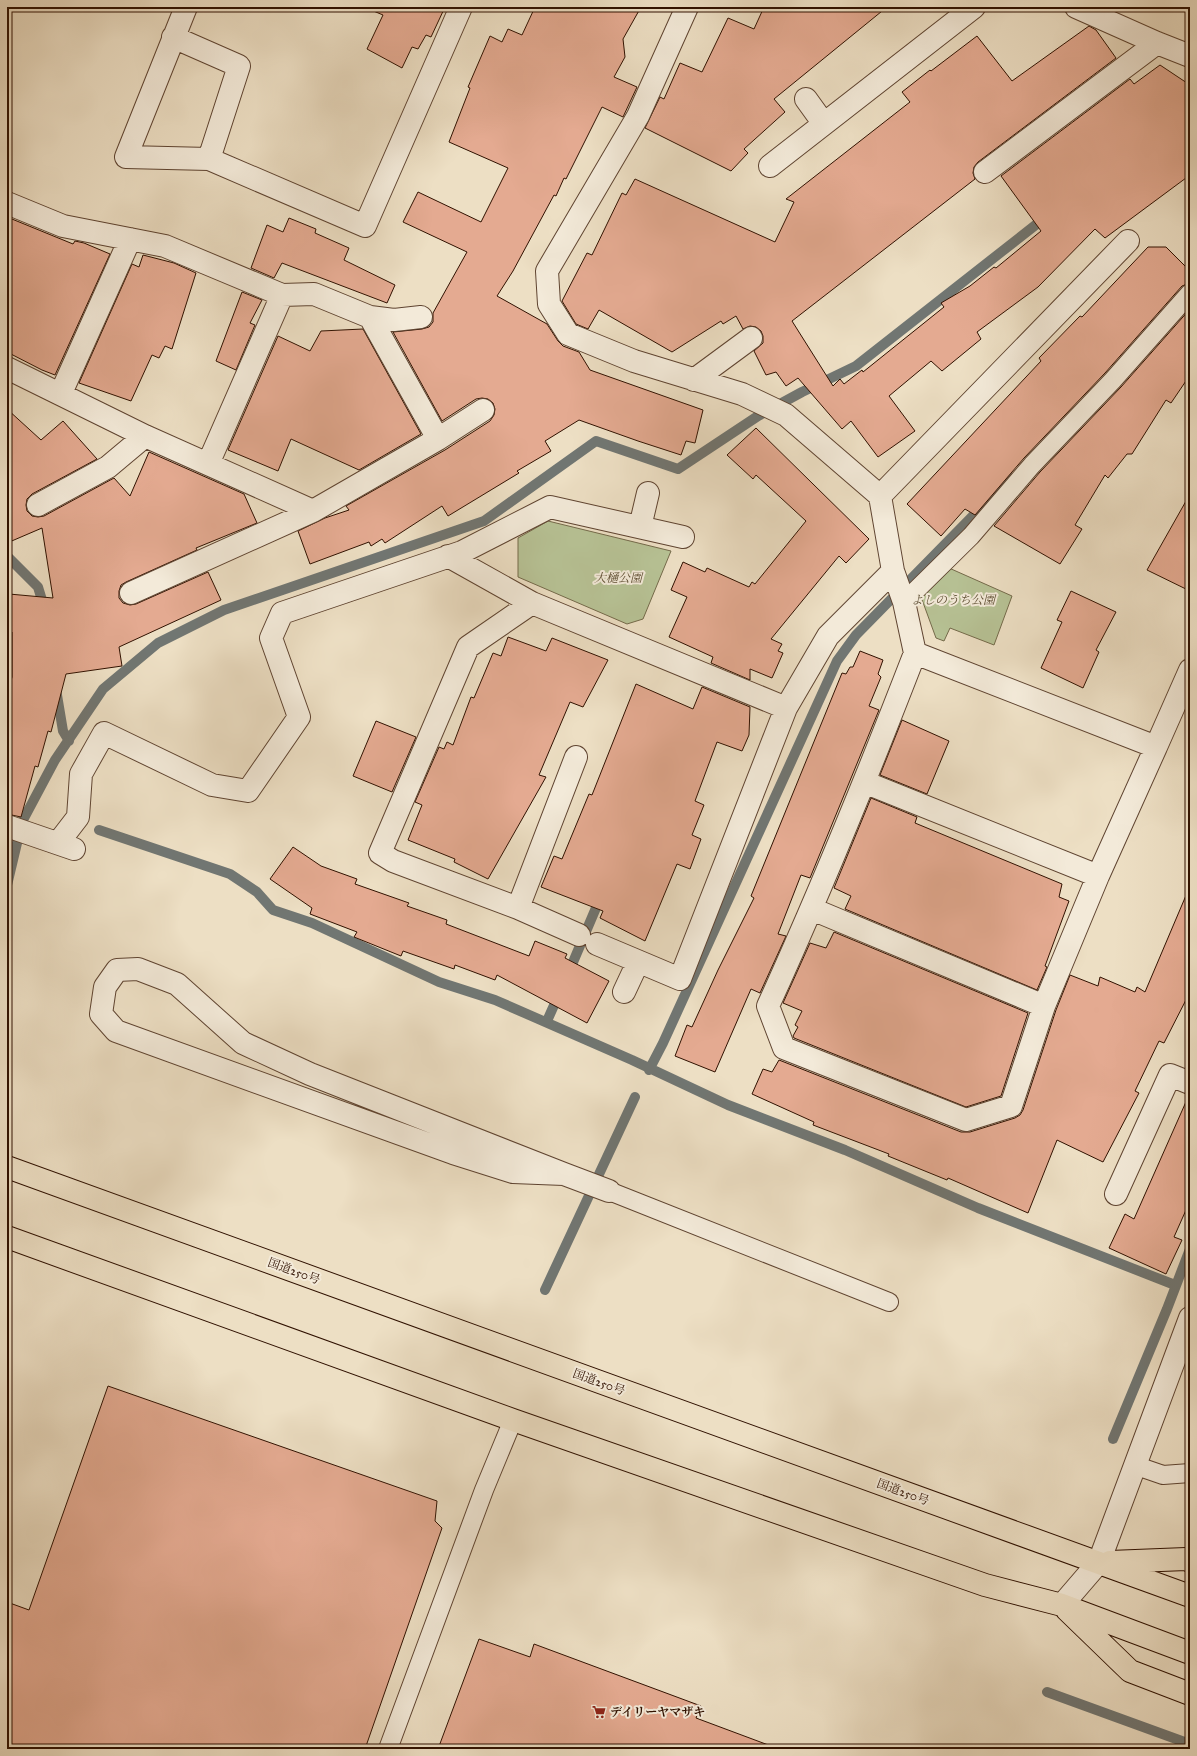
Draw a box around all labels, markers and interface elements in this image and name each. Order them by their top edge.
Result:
park label: 大樋公園 [594,571,644,585]
park label: よしのうち公園 [911,593,997,607]
street label: 国道250号 [266,1255,322,1287]
street label: 国道250号 [571,1366,627,1398]
street label: 国道250号 [875,1476,931,1508]
supermarket icon: デイリーヤマザキ [591,1704,607,1720]
place label: デイリーヤマザキ [610,1705,705,1719]

